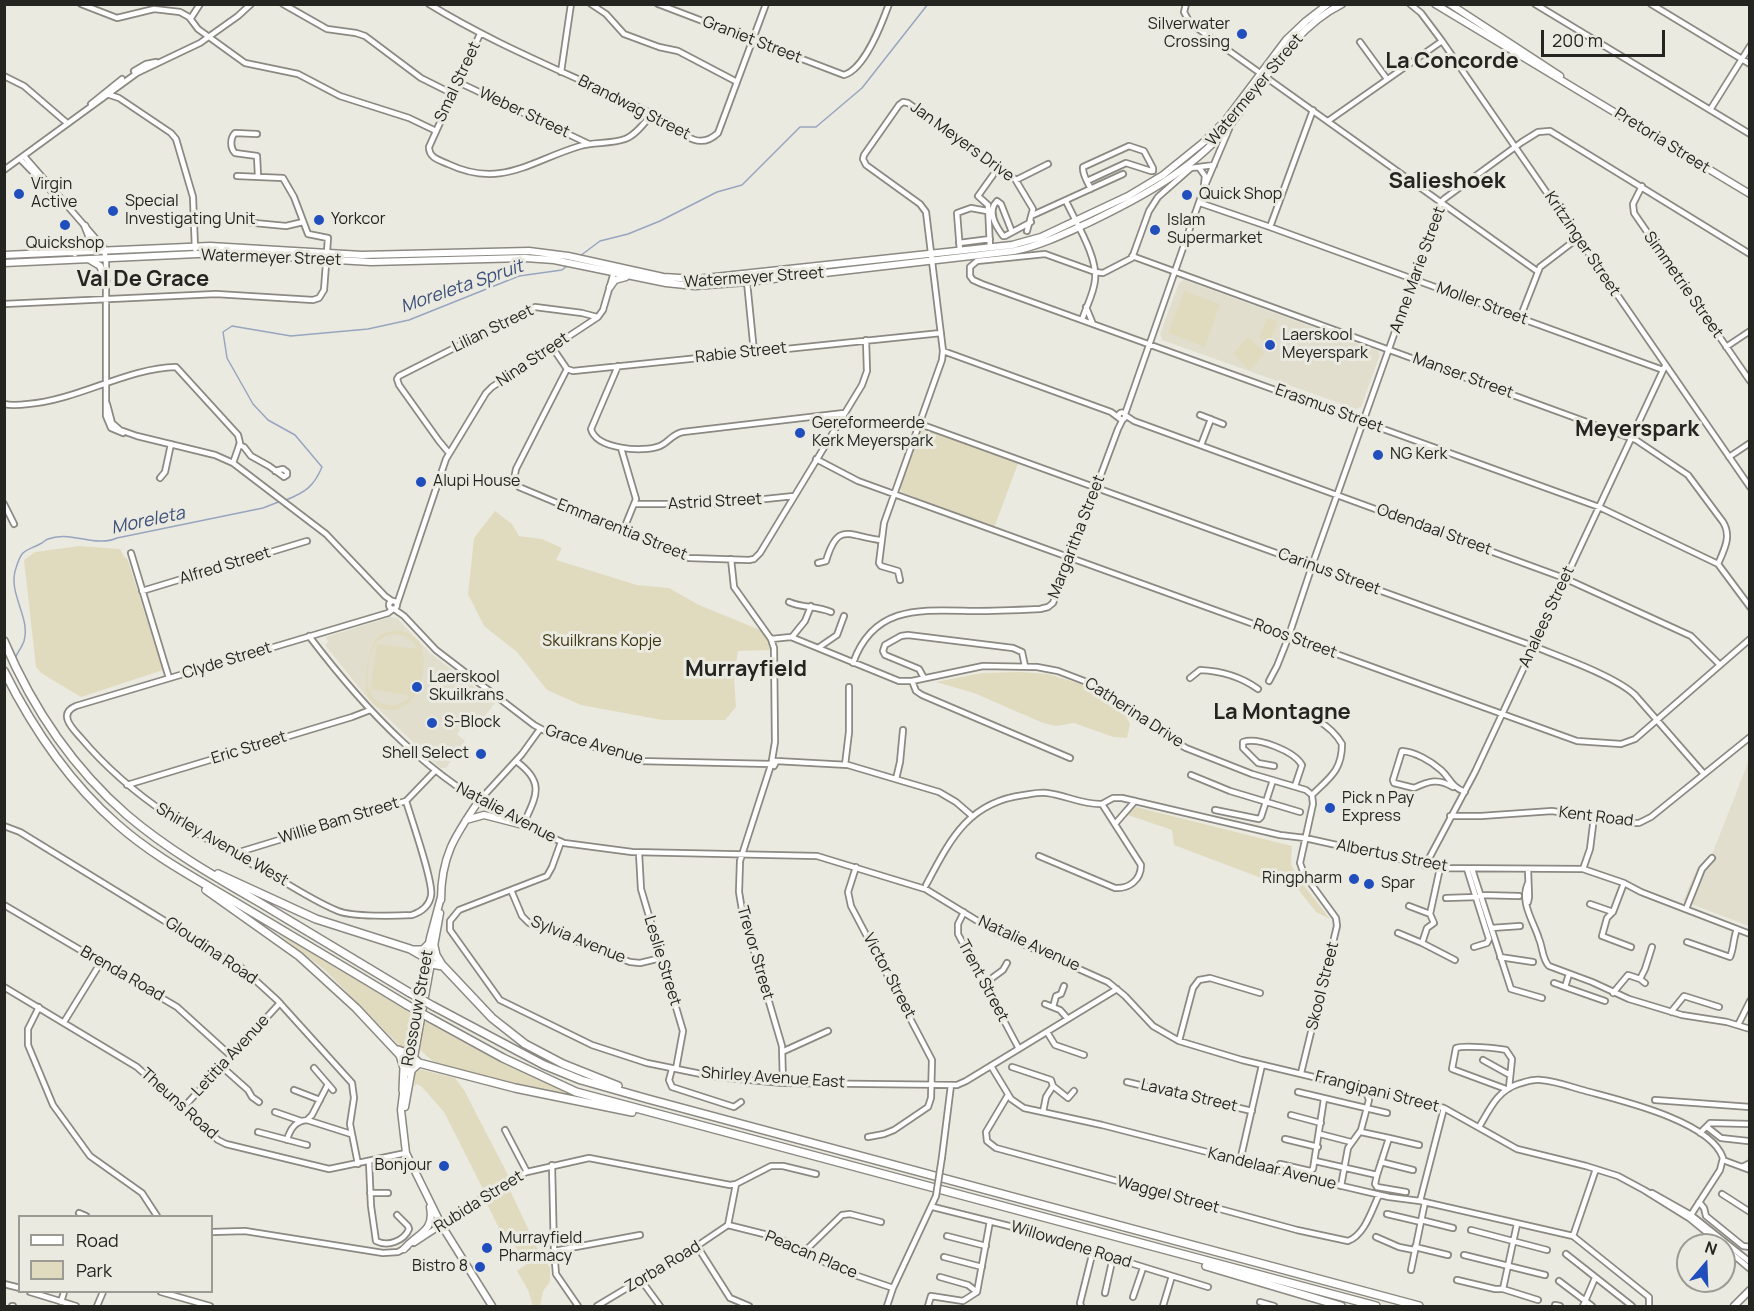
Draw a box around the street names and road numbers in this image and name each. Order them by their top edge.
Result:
street label: Graniet Street [700,12,804,68]
street label: Watermeyer Street [1202,30,1308,150]
street label: Smal Street [431,39,485,125]
street label: Brandwag Street [575,71,693,145]
street label: Weber Street [475,84,573,142]
street label: Jan Meyers Drive [906,98,1018,186]
street label: Pretoria Street [1611,104,1713,178]
street label: Kritzinger Street [1540,188,1624,300]
street label: Anne Marie Street [1386,204,1450,336]
street label: Simmetrie Street [1639,228,1727,342]
street label: Watermeyer Street [200,246,342,270]
street label: Watermeyer Street [683,264,825,292]
street label: Moller Street [1434,279,1530,329]
street label: Lilian Street [449,301,537,357]
street label: Nina Street [493,329,573,391]
street label: Rabie Street [694,339,788,367]
street label: Manser Street [1410,349,1516,403]
street label: Erasmus Street [1272,381,1386,437]
street label: Margaritha Street [1045,473,1109,601]
street label: Astrid Street [668,490,762,514]
street label: Emmarentia Street [554,495,690,565]
street label: Odendaal Street [1374,500,1494,560]
street label: Alfred Street [177,543,273,589]
street label: Carinus Street [1275,545,1383,599]
street label: Analees Street [1515,563,1579,671]
street label: Roos Street [1251,615,1339,663]
street label: Clyde Street [180,638,274,684]
street label: Catherina Drive [1081,674,1187,752]
street label: Grace Avenue [543,721,645,769]
street label: Eric Street [209,727,289,769]
street label: Natalie Avenue [453,779,559,847]
street label: Willie Bam Street [277,794,401,848]
street label: Shirley Avenue West [152,799,292,891]
street label: Kent Road [1558,803,1634,831]
street label: Albertus Street [1335,836,1449,876]
street label: Trevor Street [732,904,778,1002]
street label: Sylvia Avenue [528,912,628,968]
street label: Natalie Avenue [975,912,1083,976]
street label: Gloudina Road [161,913,261,989]
street label: Leslie Street [639,914,685,1008]
street label: Victor Street [859,930,919,1022]
street label: Trent Street [953,937,1013,1025]
street label: Skool Street [1303,940,1343,1032]
street label: Brenda Road [77,942,167,1006]
street label: Rossouw Street [398,948,438,1068]
street label: Letitia Avenue [188,1011,274,1101]
street label: Shirley Avenue East [700,1063,846,1093]
street label: Theuns Road [137,1064,221,1144]
street label: Frangipani Street [1313,1067,1441,1117]
street label: Lavata Street [1139,1076,1239,1116]
street label: Kandelaar Avenue [1206,1144,1338,1194]
street label: Rubida Street [431,1167,527,1237]
street label: Waggel Street [1115,1172,1221,1218]
street label: Willowdene Road [1008,1217,1134,1273]
street label: Peacan Place [762,1227,860,1283]
street label: Zorba Road [622,1237,704,1297]

